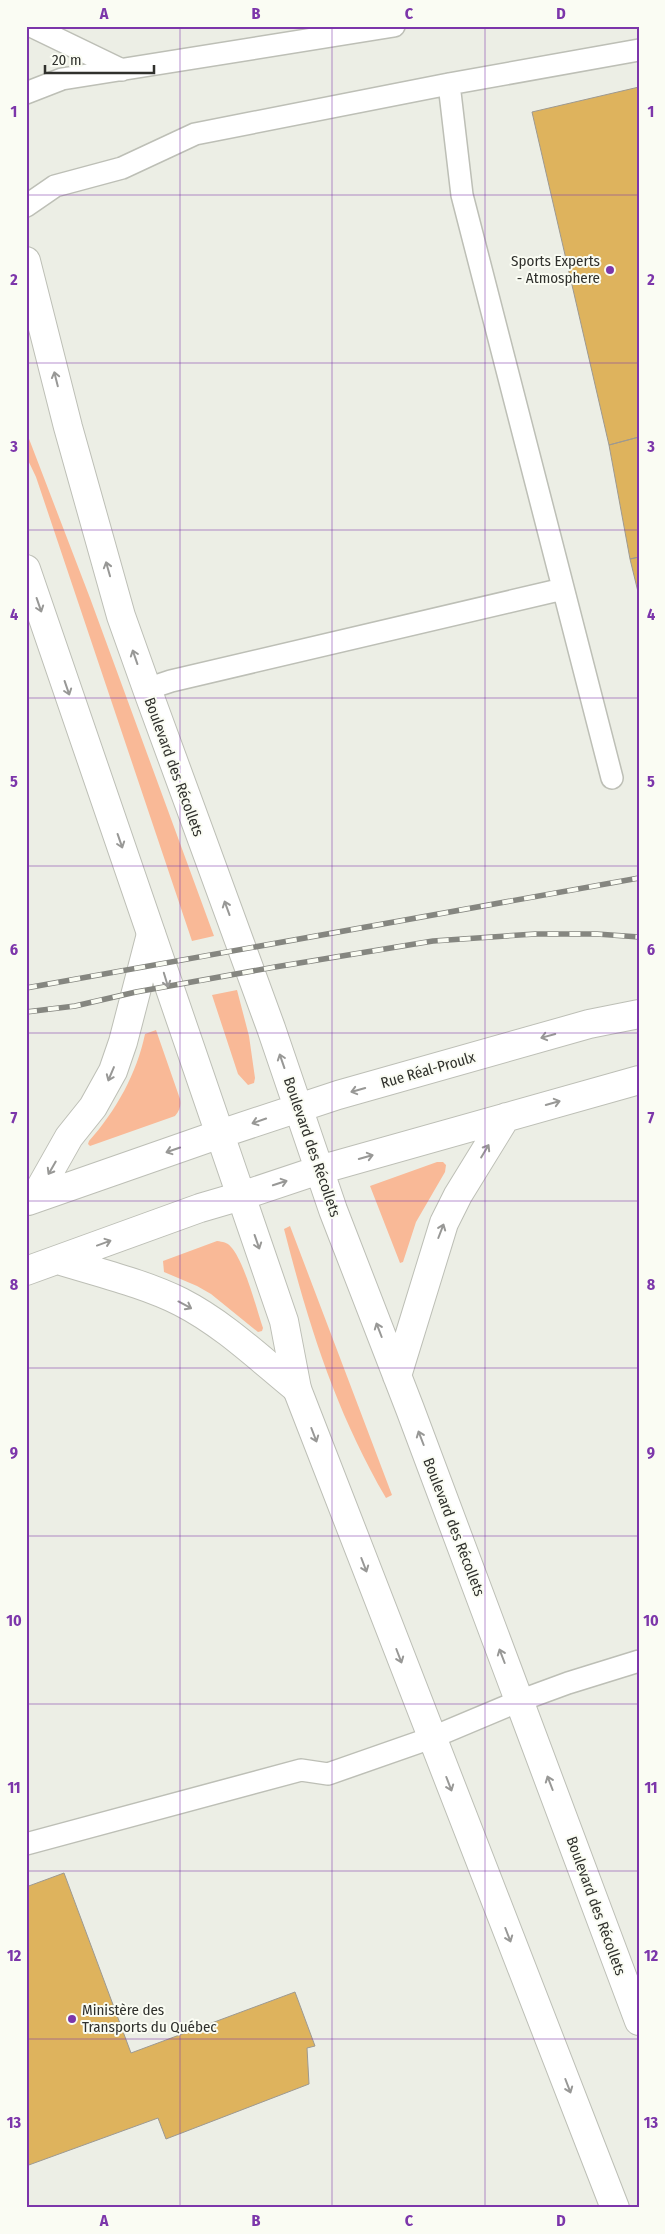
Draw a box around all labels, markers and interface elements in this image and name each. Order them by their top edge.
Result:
text: A [99,4,109,23]
text: B [252,4,261,23]
text: C [405,4,414,23]
text: D [556,4,566,23]
scale bar [45,42,154,74]
text: 20 m [52,51,82,69]
text: 1 [11,102,17,121]
text: 1 [648,102,654,121]
place label: Sports Experts - Atmosphere [511,252,600,287]
marker: Sports Experts - Atmosphere [604,264,616,276]
text: 2 [9,270,18,289]
text: 2 [646,270,655,289]
one-way arrow [51,372,60,388]
text: 3 [9,437,18,456]
text: 3 [646,437,655,456]
one-way arrow [103,561,112,577]
one-way arrow [35,597,44,612]
text: 4 [10,605,18,624]
text: 4 [647,605,655,624]
one-way arrow [130,649,140,665]
one-way arrow [63,679,72,695]
street label: Boulevard des Récollets [140,695,208,839]
text: 5 [10,772,18,791]
text: 5 [647,772,655,791]
one-way arrow [115,833,125,849]
one-way arrow [221,901,231,916]
text: 6 [10,940,18,959]
text: 6 [647,940,655,959]
one-way arrow [161,972,171,988]
one-way arrow [540,1031,556,1041]
street label: Rue Réal-Proulx [379,1048,478,1092]
one-way arrow [277,1053,287,1069]
one-way arrow [106,1066,116,1081]
street label: Boulevard des Récollets [280,1075,344,1219]
one-way arrow [351,1086,367,1096]
one-way arrow [545,1098,561,1108]
text: 7 [11,1108,18,1127]
text: 7 [648,1108,655,1127]
one-way arrow [252,1117,267,1126]
one-way arrow [481,1144,491,1158]
one-way arrow [166,1146,182,1155]
one-way arrow [358,1151,374,1161]
one-way arrow [46,1160,56,1175]
one-way arrow [272,1177,288,1187]
one-way arrow [437,1224,447,1239]
one-way arrow [252,1233,262,1249]
one-way arrow [96,1238,111,1247]
text: 8 [10,1275,19,1294]
text: 8 [647,1275,656,1294]
one-way arrow [178,1300,192,1310]
one-way arrow [374,1323,383,1338]
one-way arrow [310,1426,319,1442]
one-way arrow [416,1431,425,1446]
text: 9 [10,1443,18,1462]
text: 9 [647,1443,655,1462]
street label: Boulevard des Récollets [419,1455,489,1599]
one-way arrow [360,1557,370,1572]
text: 10 [6,1611,22,1630]
text: 10 [643,1611,659,1630]
one-way arrow [395,1648,404,1663]
one-way arrow [497,1648,506,1664]
one-way arrow [444,1776,454,1791]
one-way arrow [544,1776,554,1791]
text: 11 [7,1778,21,1797]
text: 11 [644,1778,658,1797]
street label: Boulevard des Récollets [562,1834,630,1978]
one-way arrow [504,1927,513,1942]
text: 12 [7,1946,22,1965]
text: 12 [644,1946,659,1965]
place label: Ministère des Transports du Québec [82,2001,217,2036]
marker: Ministère des Transports du Québec [66,2013,78,2025]
one-way arrow [563,2078,573,2093]
text: 13 [7,2113,22,2132]
text: 13 [644,2113,659,2132]
text: A [99,2211,109,2230]
text: B [252,2211,261,2230]
text: C [405,2211,414,2230]
text: D [556,2211,566,2230]

